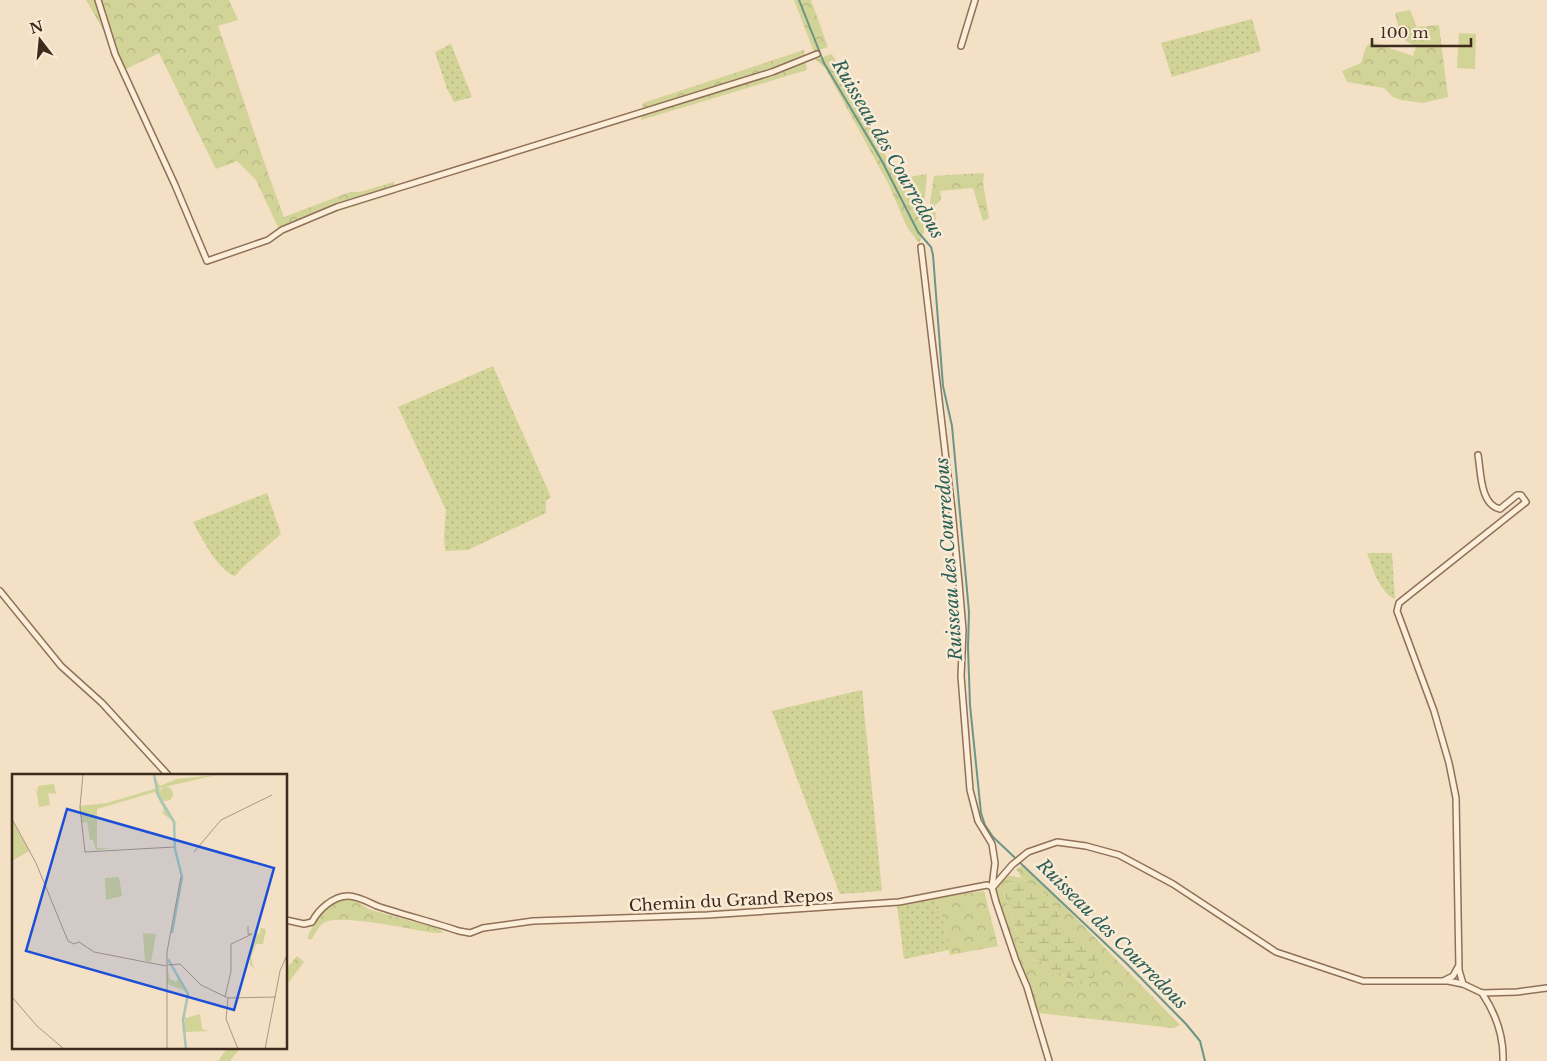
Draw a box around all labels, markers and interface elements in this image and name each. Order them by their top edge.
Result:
north arrow [15,15,65,65]
scale bar [1372,15,1471,47]
text: N [28,17,45,38]
text: 100 m [1380,23,1429,42]
water label: Ruisseau des Courredous [827,54,949,243]
water label: Ruisseau des Courredous [931,456,967,662]
inset map [12,774,288,1048]
water label: Ruisseau des Courredous [1031,853,1192,1014]
street label: Chemin du Grand Repos [628,885,834,915]

